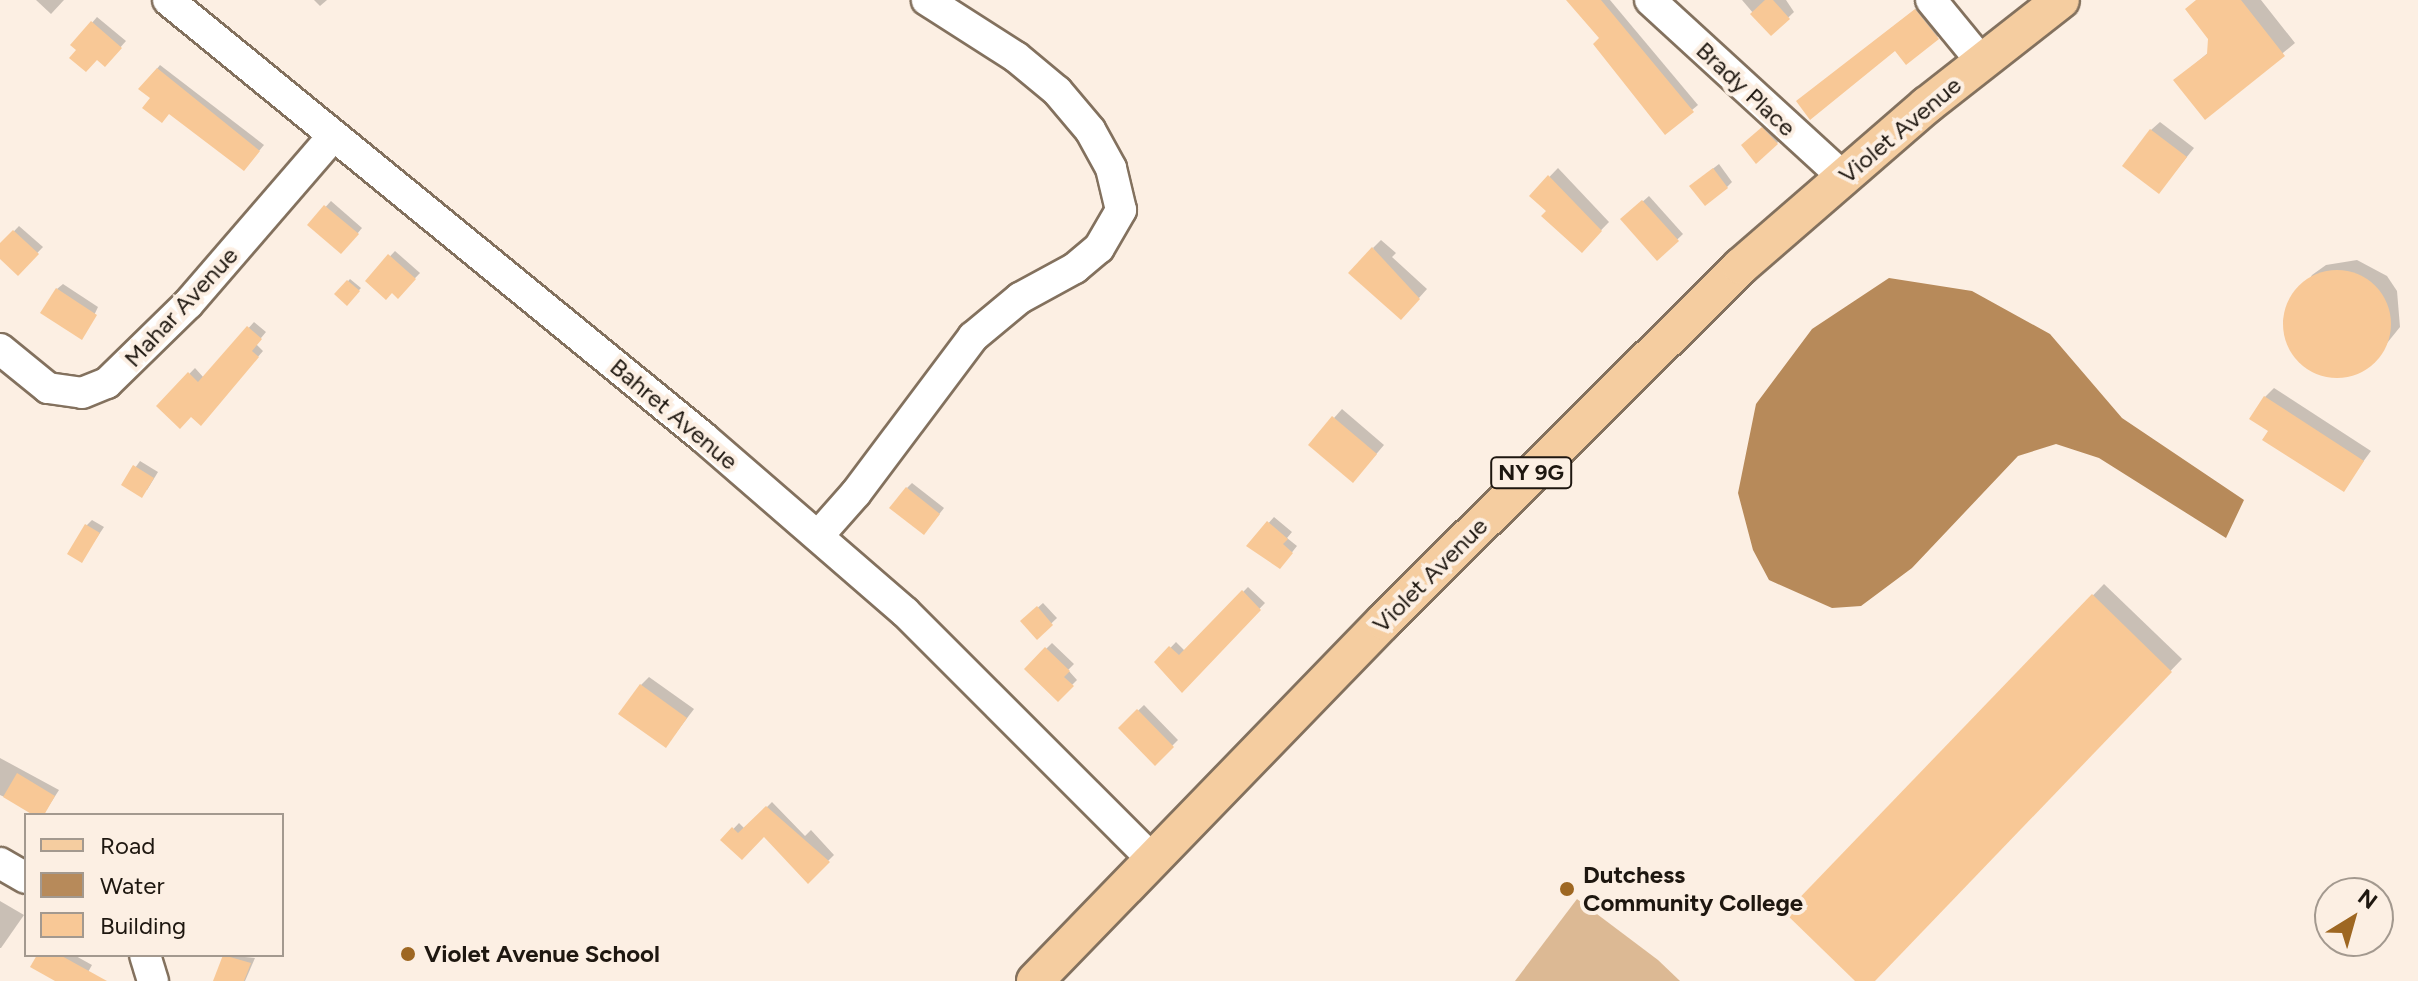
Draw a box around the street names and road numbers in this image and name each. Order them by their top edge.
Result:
street label: Brady Place [1690,36,1802,142]
street label: Violet Avenue [1833,71,1967,189]
street label: Mahar Avenue [118,241,244,373]
street label: Bahret Avenue [604,352,744,476]
road number: NY 9G [1489,455,1573,491]
street label: Violet Avenue [1367,512,1493,638]

